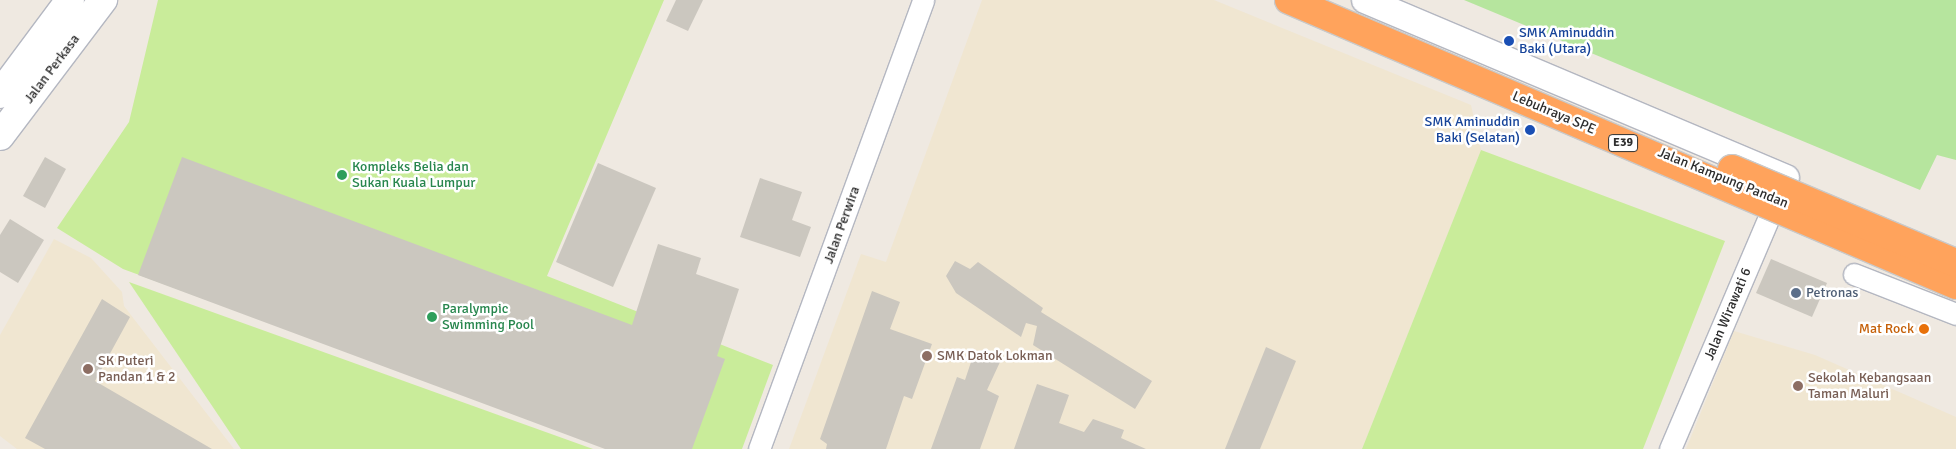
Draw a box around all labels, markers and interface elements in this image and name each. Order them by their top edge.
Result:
place label: SMK Aminuddin Baki (Utara) [1519,25,1614,58]
street label: Jalan Perkasa [21,31,83,107]
marker: SMK Aminuddin Baki (Utara) [1503,35,1515,47]
street label: Lebuhraya SPE [1510,88,1598,138]
place label: SMK Aminuddin Baki (Selatan) [1425,114,1520,146]
marker: SMK Aminuddin Baki (Selatan) [1524,124,1536,136]
road number: E39 [1608,134,1638,152]
street label: Jalan Kampung Pandan [1655,144,1791,212]
place label: Kompleks Belia dan Sukan Kuala Lumpur [352,159,475,192]
marker: Kompleks Belia dan Sukan Kuala Lumpur [336,169,348,181]
street label: Jalan Perwira [820,184,864,266]
street label: Jalan Wirawati 6 [1701,265,1755,363]
place label: Petronas [1806,285,1858,301]
marker: Petronas [1790,287,1802,299]
place label: Paralympic Swimming Pool [442,301,534,334]
marker: Paralympic Swimming Pool [426,311,438,323]
place label: Mat Rock [1859,321,1914,337]
marker: Mat Rock [1918,323,1930,335]
place label: SMK Datok Lokman [937,348,1053,364]
marker: SMK Datok Lokman [921,350,933,362]
place label: SK Puteri Pandan 1 & 2 [98,353,176,386]
marker: SK Puteri Pandan 1 & 2 [82,363,94,375]
place label: Sekolah Kebangsaan Taman Maluri [1808,370,1931,402]
marker: Sekolah Kebangsaan Taman Maluri [1792,380,1804,392]

